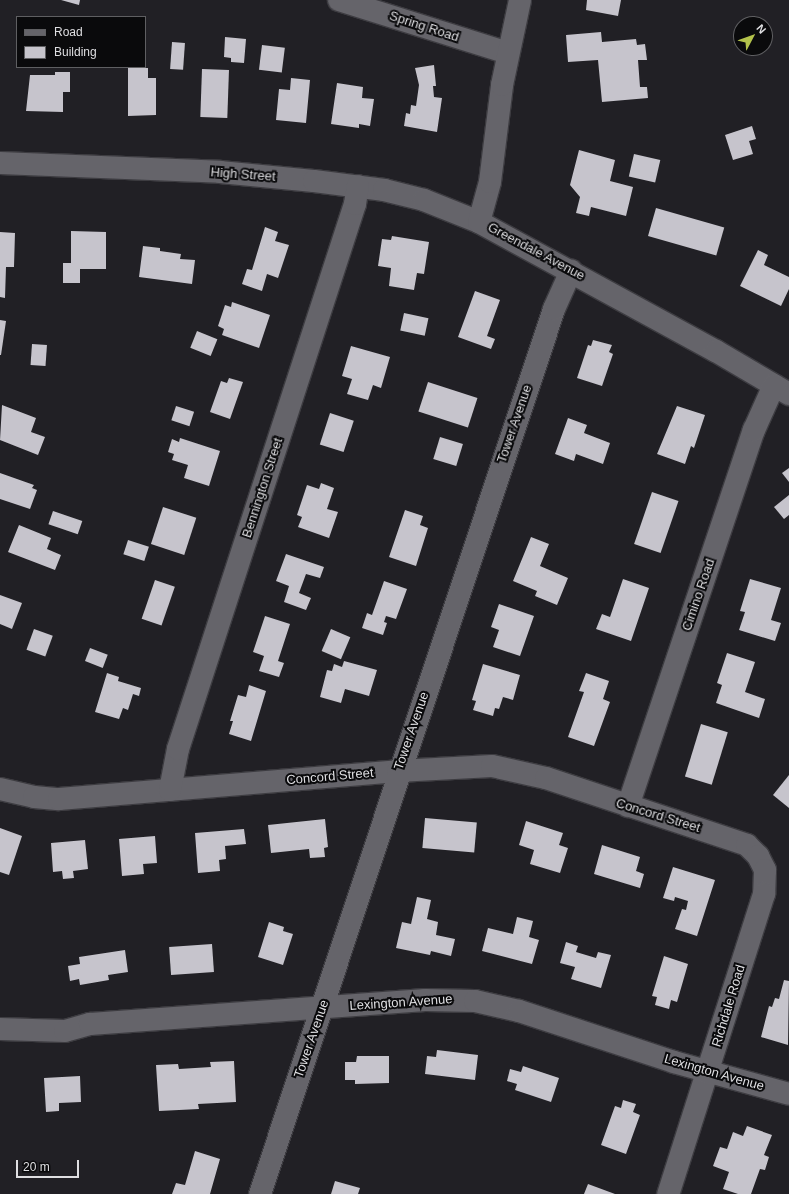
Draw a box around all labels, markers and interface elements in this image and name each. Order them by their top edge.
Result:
street label: Spring Road [387,8,461,46]
legend [16,16,146,68]
north arrow [733,16,773,56]
text: N [754,22,768,36]
text: Road [54,25,83,39]
text: Building [54,45,97,59]
street label: High Street [210,165,276,185]
street label: Greendale Avenue [485,220,587,284]
street label: Tower Avenue [494,383,536,465]
street label: Bennington Street [240,436,286,540]
street label: Cimino Road [679,557,719,633]
street label: Tower Avenue [391,690,433,772]
street label: Concord Street [286,765,374,789]
street label: Concord Street [614,796,702,836]
street label: Richdale Road [709,963,749,1049]
street label: Lexington Avenue [349,992,453,1014]
street label: Tower Avenue [291,998,333,1080]
street label: Lexington Avenue [662,1051,766,1095]
scale bar [18,1152,81,1178]
text: 20 m [23,1160,50,1174]

